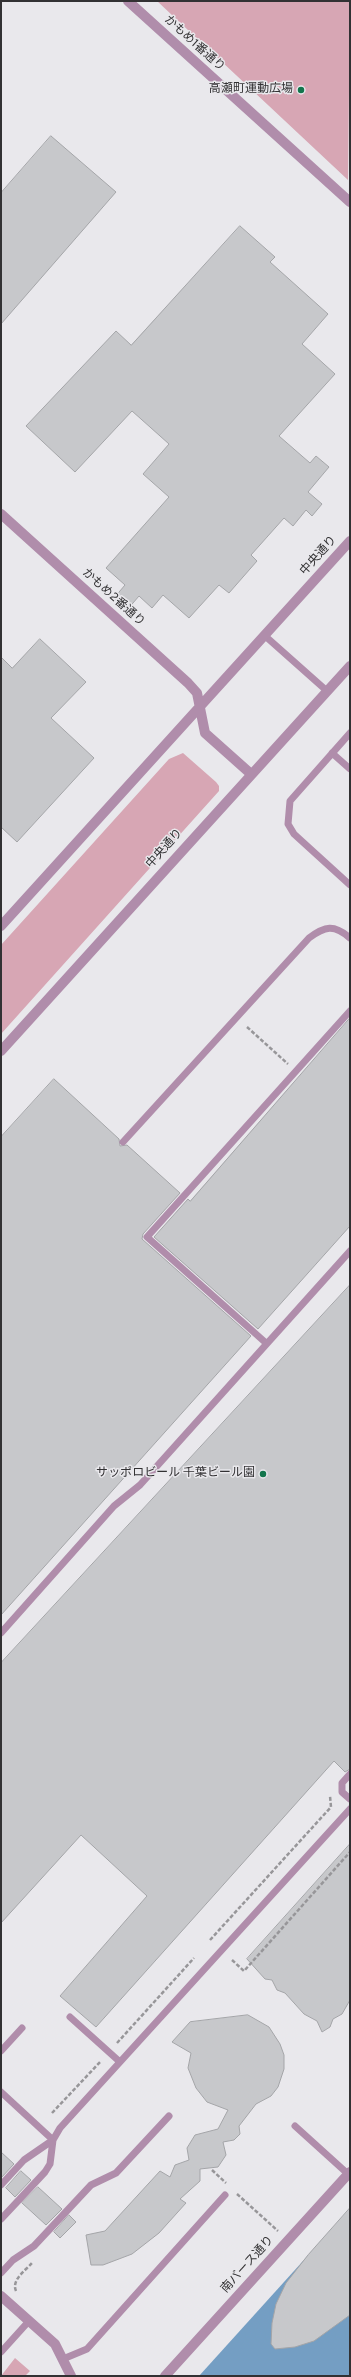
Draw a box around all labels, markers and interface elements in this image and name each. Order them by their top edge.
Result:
street label: かもめ1番通り [161,13,227,75]
place label: 高瀬町運動広場 [209,83,293,97]
marker: 高瀬町運動広場 [296,85,306,95]
street label: 中央通り [298,533,340,579]
street label: かもめ2番通り [79,566,147,630]
street label: 中央通り [144,826,186,872]
place label: サッポロビール 千葉ビール園 [96,1467,255,1481]
marker: サッポロビール 千葉ビール園 [258,1469,268,1479]
street label: 南バース通り [219,2233,277,2297]

